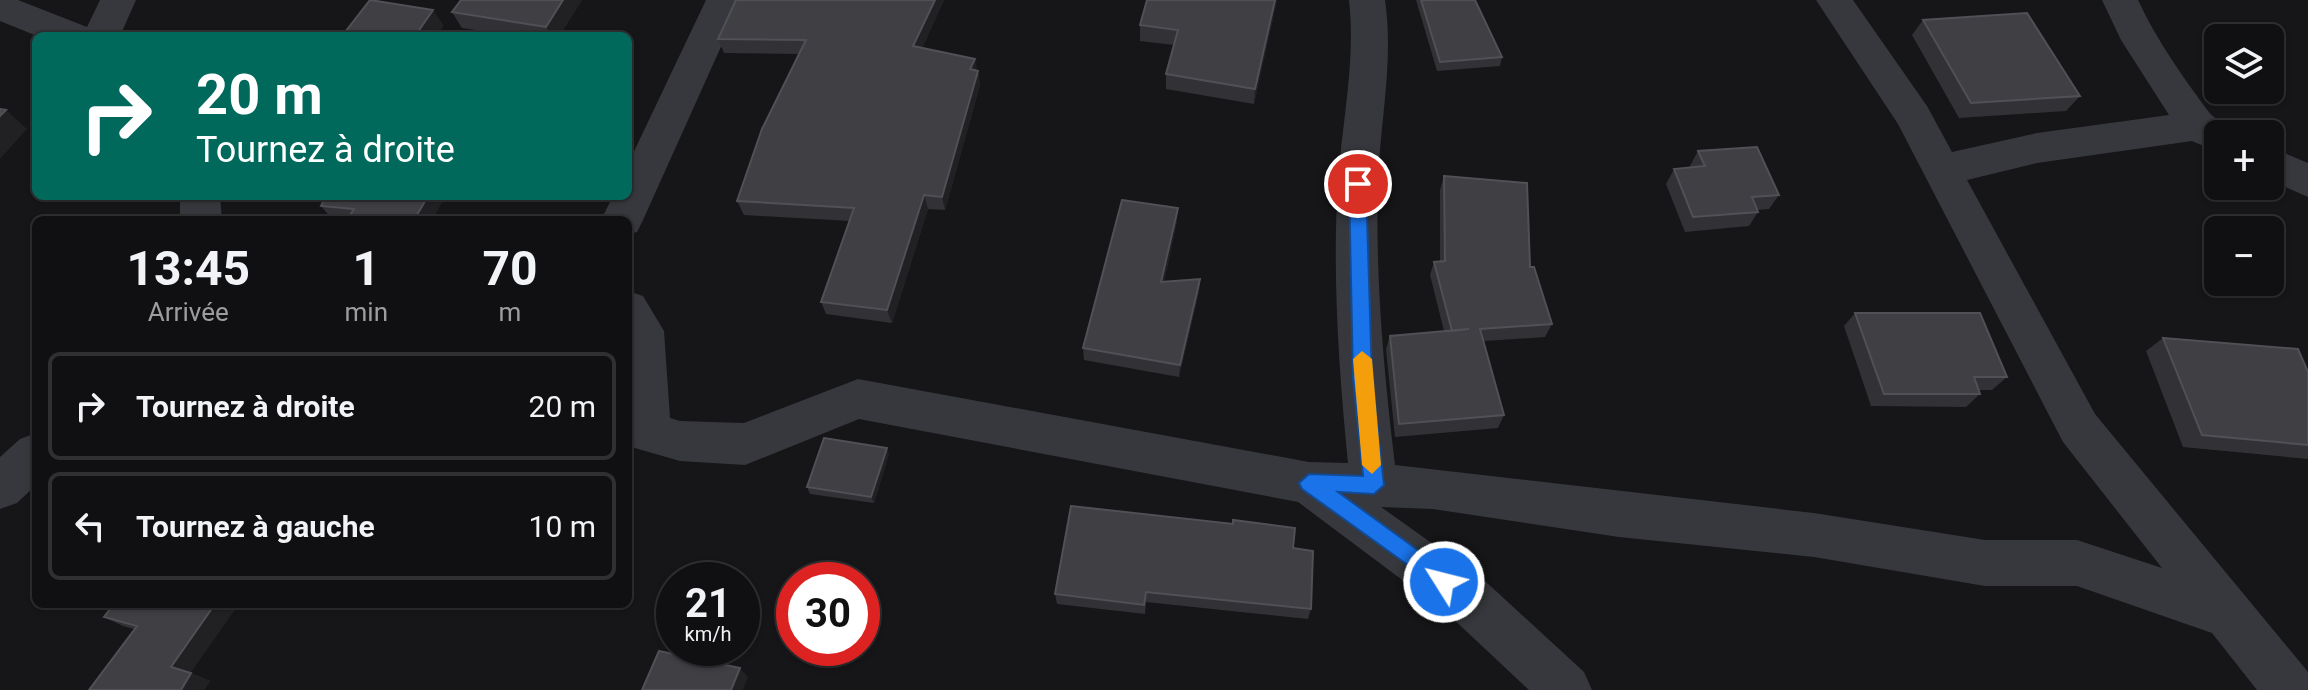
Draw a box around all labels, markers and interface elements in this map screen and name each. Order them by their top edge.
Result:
map controls [2204,24,2284,296]
button: layers [2204,24,2284,104]
text: 20 m [196,62,323,128]
icon: right [64,64,168,168]
button: + [2204,120,2284,200]
text: Tournez à droite [196,129,455,171]
pin [1324,150,1392,218]
icon: arrive [1336,162,1380,206]
button: − [2204,216,2284,296]
text: 13:45 [126,240,250,297]
text: 1 [353,240,380,297]
text: 70 [482,240,538,297]
text: Arrivée [148,297,229,327]
text: min [345,297,388,327]
text: m [499,297,521,327]
icon: right [68,384,112,428]
text: Tournez à droite [136,389,355,424]
text: 20 m [529,389,596,424]
icon: left [68,504,112,548]
text: Tournez à gauche [136,509,375,544]
text: 10 m [529,509,596,544]
position arrow [1402,540,1486,624]
speed limit sign: 30 [776,562,880,666]
text: 21 [685,580,731,627]
text: km/h [685,622,731,646]

